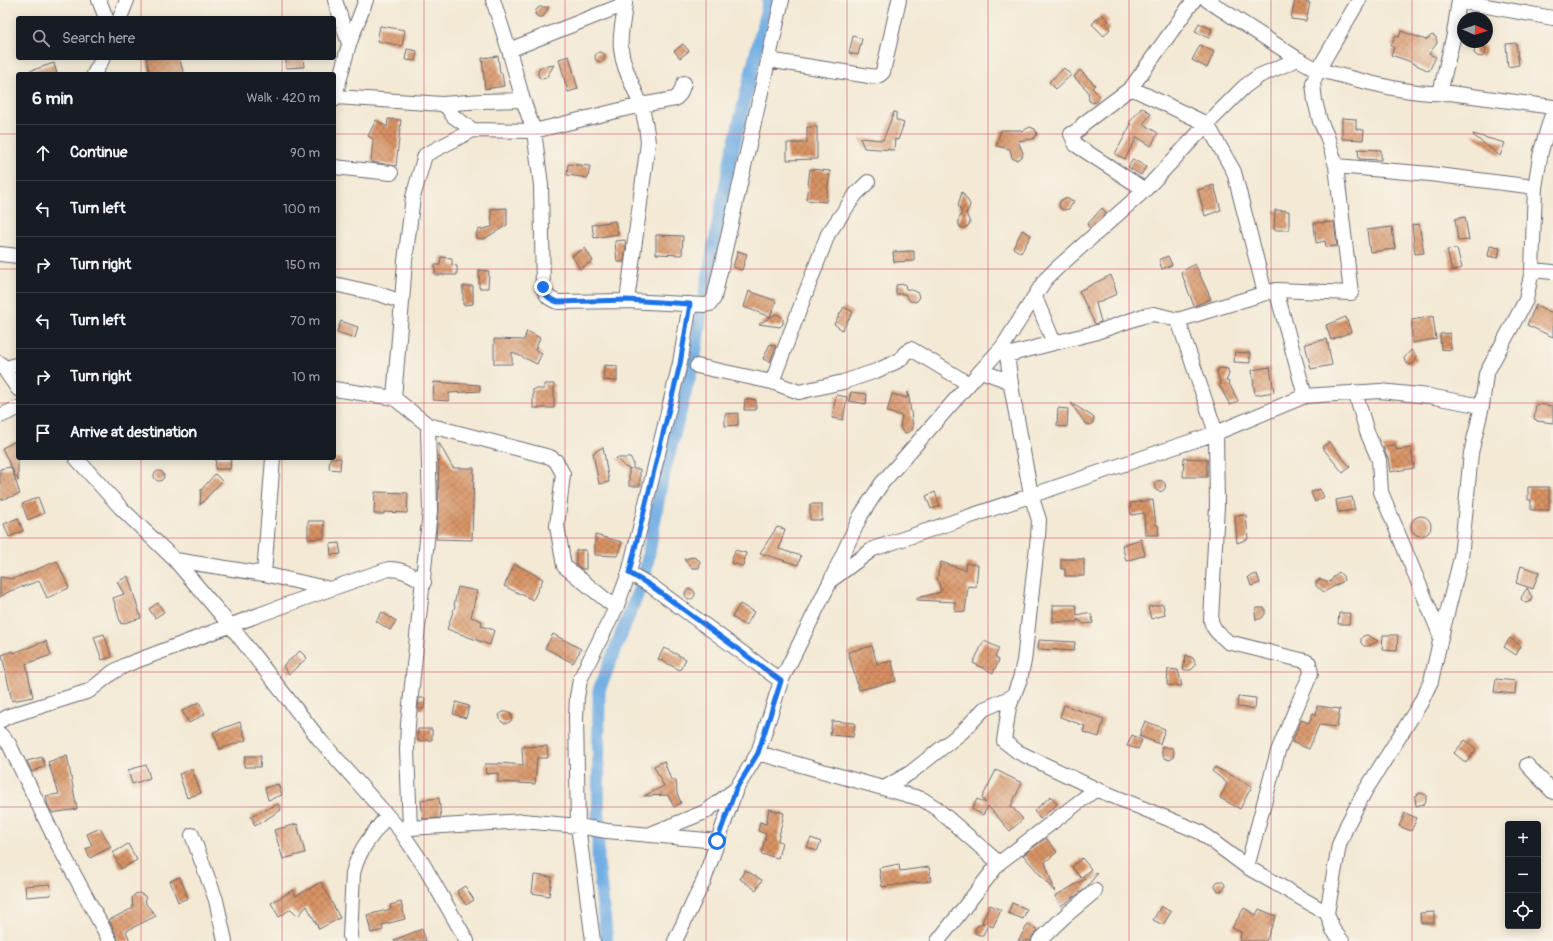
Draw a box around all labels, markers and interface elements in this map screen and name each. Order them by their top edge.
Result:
north arrow [1457,12,1493,48]
search box [16,16,336,60]
icon: search [30,27,52,49]
text: Search here [62,29,135,48]
text: 6 min [32,88,73,109]
text: Walk · 420 m [246,90,320,106]
icon: ahead [32,142,54,164]
text: Continue [70,143,128,162]
text: 90 m [290,145,320,161]
icon: left [32,198,54,220]
text: Turn left [70,199,126,218]
text: 100 m [283,201,320,217]
icon: right [32,254,54,276]
text: Turn right [70,255,131,274]
text: 150 m [285,257,320,273]
route end [534,278,552,296]
icon: left [32,310,54,332]
text: Turn left [70,311,126,330]
text: 70 m [290,313,320,329]
icon: right [32,366,54,388]
text: Turn right [70,367,131,386]
text: 10 m [292,369,320,385]
icon: arrive [32,422,54,444]
text: Arrive at destination [70,423,197,442]
map controls [1505,821,1541,929]
button: + [1505,821,1541,857]
route start [708,832,726,850]
button: − [1505,857,1541,893]
button: locate [1505,893,1541,929]

